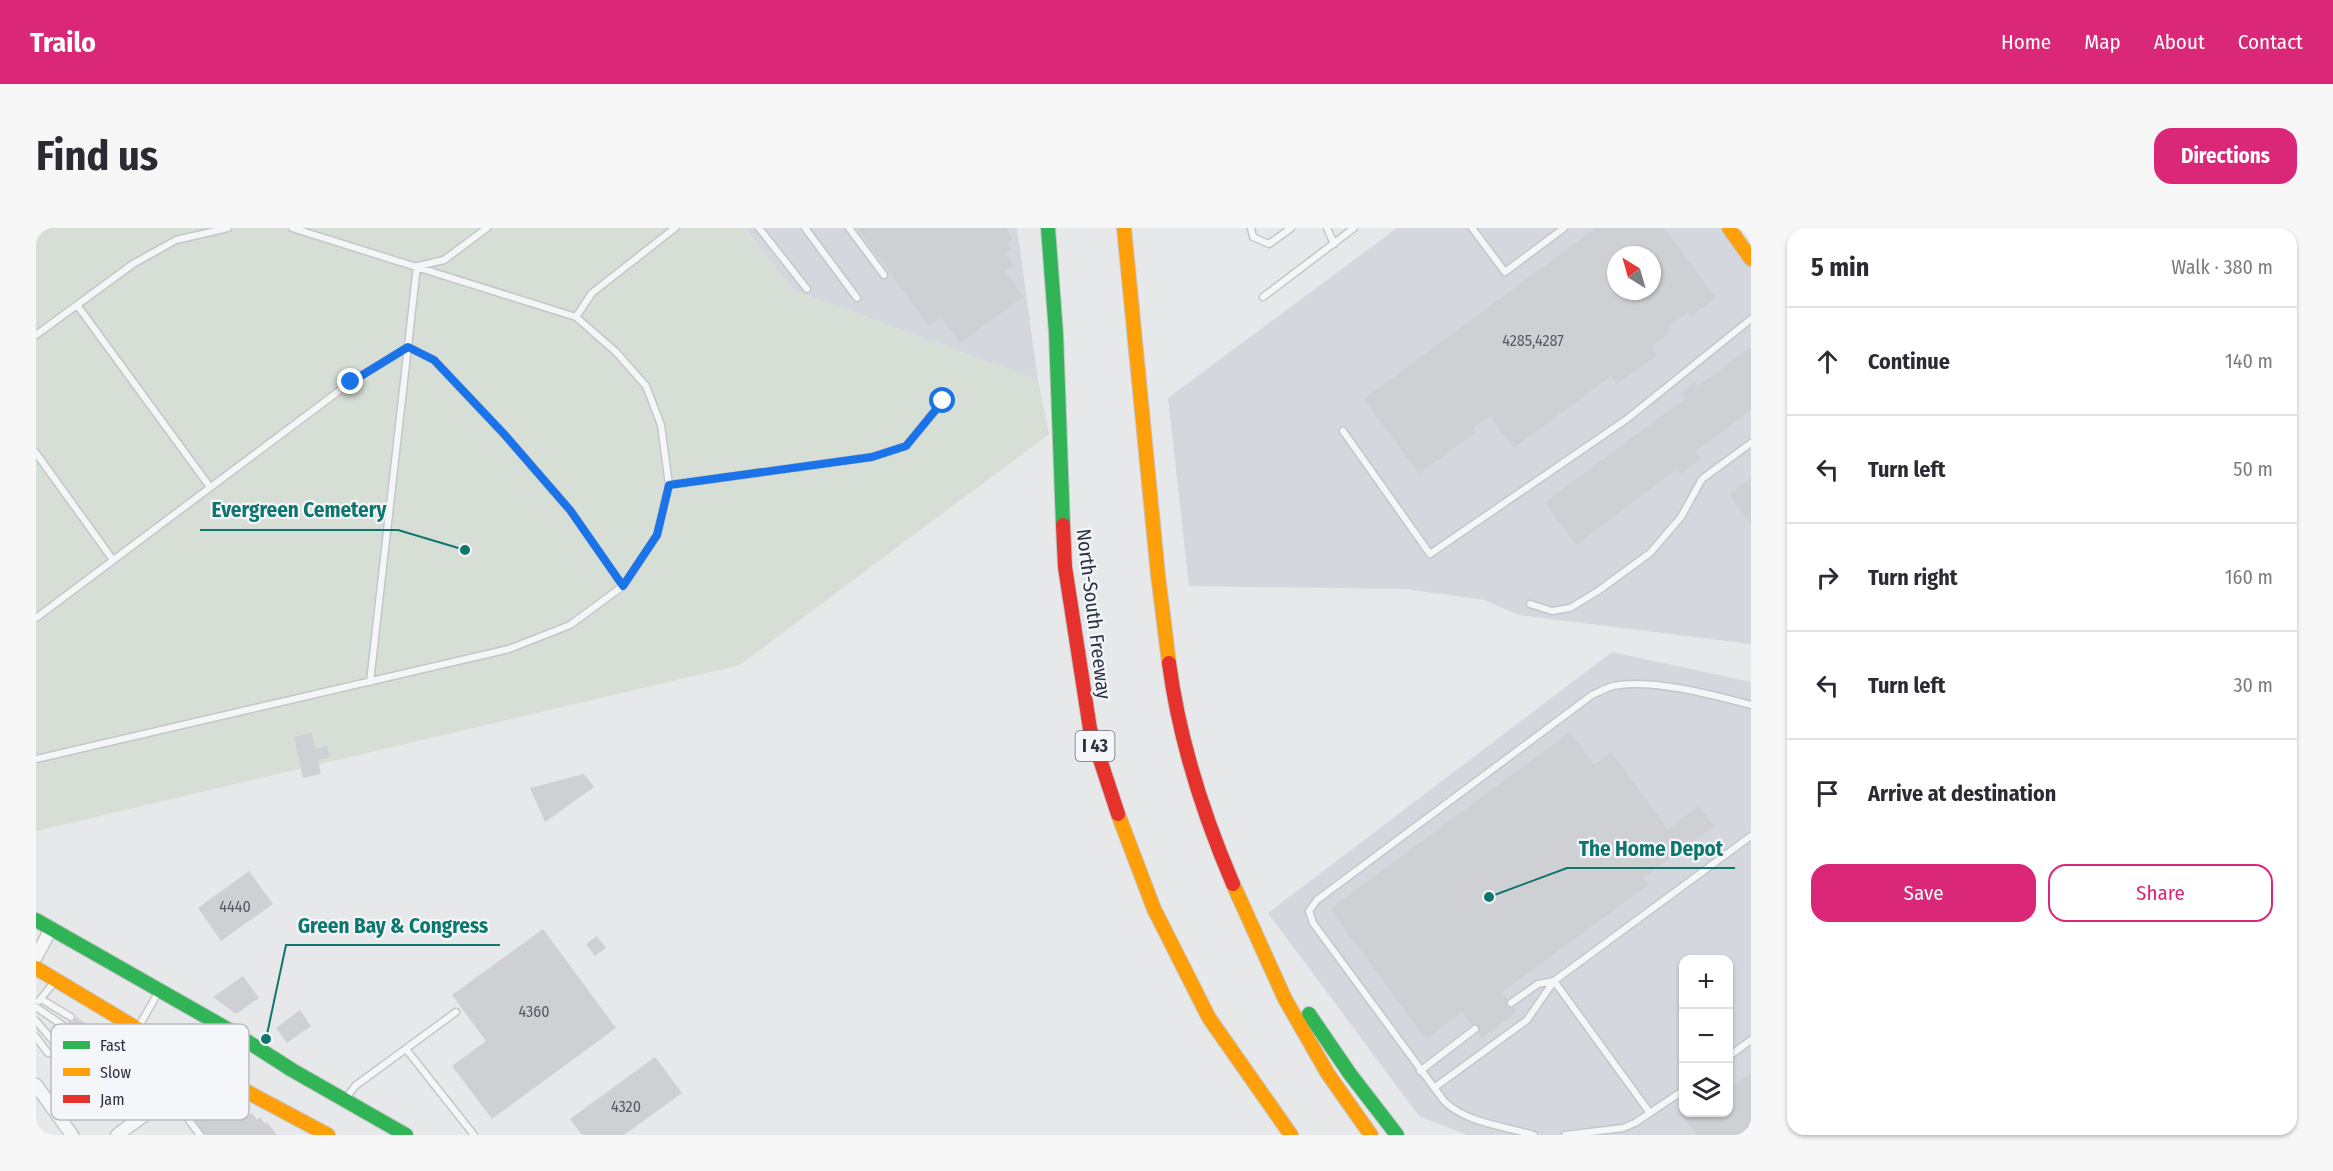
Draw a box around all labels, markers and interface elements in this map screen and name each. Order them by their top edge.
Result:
text: Trailo [30,26,96,59]
text: Home [2001,29,2051,55]
text: Map [2084,29,2121,55]
text: About [2154,29,2205,55]
text: Contact [2238,29,2303,55]
button: Directions [2154,128,2297,184]
text: Find us [36,131,158,181]
north arrow [1607,246,1661,300]
text: 5 min [1811,252,1869,283]
text: Walk · 380 m [2171,255,2273,279]
house number: 4285,4287 [1502,331,1564,350]
icon: ahead [1811,345,1844,378]
text: Continue [1868,348,1950,375]
text: 140 m [2225,349,2273,373]
route end [337,368,363,394]
route start [929,387,955,413]
icon: left [1811,453,1844,486]
text: Turn left [1868,456,1946,483]
text: 50 m [2233,457,2273,481]
callout: Evergreen Cemetery [200,491,398,530]
text: Evergreen Cemetery [212,497,387,523]
street label: North-South Freeway [1072,527,1116,701]
icon: right [1811,561,1844,594]
text: Turn right [1868,564,1957,591]
text: 160 m [2225,565,2273,589]
icon: left [1811,669,1844,702]
text: Turn left [1868,672,1946,699]
text: 30 m [2233,673,2273,697]
road number: I 43 [1076,731,1114,761]
icon: arrive [1811,777,1844,810]
text: Arrive at destination [1868,780,2056,807]
callout: The Home Depot [1567,829,1735,868]
text: The Home Depot [1579,836,1724,862]
button: Save [1811,864,2036,922]
button: Share [2048,864,2273,922]
house number: 4440 [219,897,251,916]
callout: Green Bay & Congress [286,906,500,945]
text: Green Bay & Congress [298,913,488,939]
map controls [1679,955,1733,1117]
button: + [1679,955,1733,1009]
house number: 4360 [518,1002,550,1021]
button: − [1679,1009,1733,1063]
legend [51,1024,249,1120]
text: Fast [100,1036,127,1055]
text: Slow [100,1063,131,1082]
button: layers [1679,1063,1733,1117]
text: Jam [100,1090,125,1109]
house number: 4320 [611,1097,641,1116]

